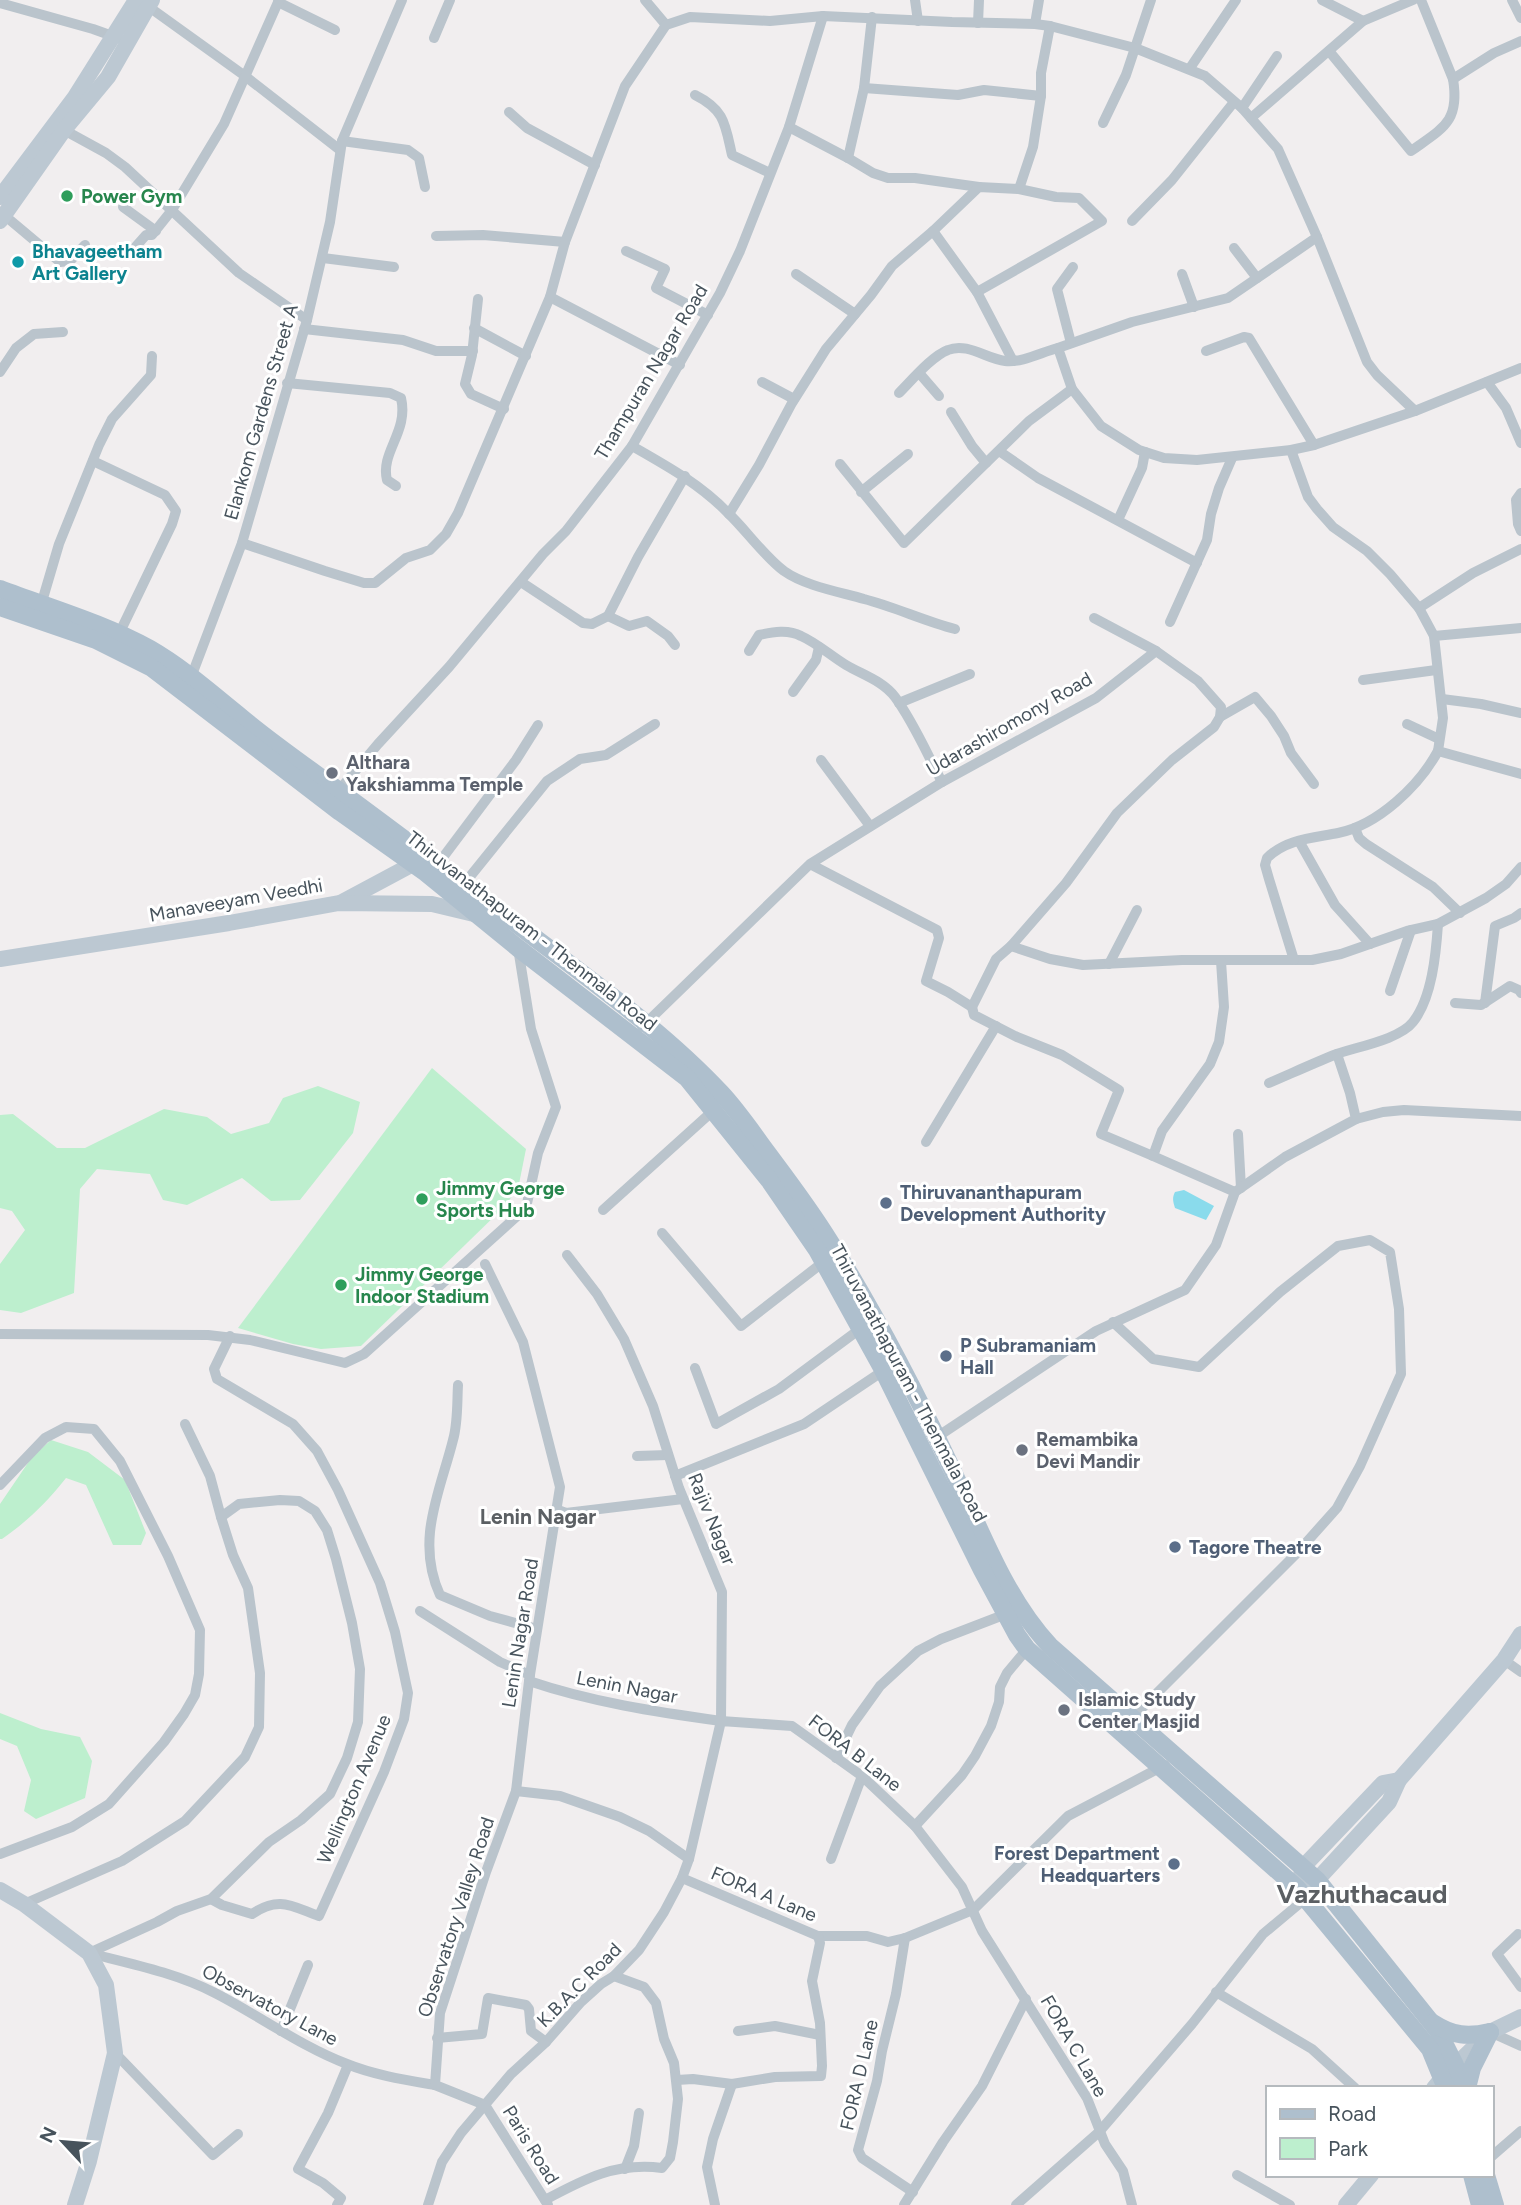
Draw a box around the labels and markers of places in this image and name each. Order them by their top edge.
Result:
place label: Power Gym [81,185,182,208]
marker: Power Gym [59,188,75,204]
place label: Bhavageetham Art Gallery [32,240,162,285]
marker: Bhavageetham Art Gallery [10,254,26,270]
place label: Althara Yakshiamma Temple [346,751,524,796]
marker: Althara Yakshiamma Temple [324,765,340,781]
place label: Jimmy George Sports Hub [436,1177,565,1222]
place label: Thiruvananthapuram Development Authority [900,1181,1106,1226]
marker: Jimmy George Sports Hub [414,1191,430,1207]
marker: Thiruvananthapuram Development Authority [878,1195,894,1211]
place label: Jimmy George Indoor Stadium [355,1263,489,1308]
marker: Jimmy George Indoor Stadium [333,1277,349,1293]
place label: P Subramaniam Hall [960,1334,1096,1379]
marker: P Subramaniam Hall [938,1348,954,1364]
place label: Remambika Devi Mandir [1036,1428,1140,1473]
marker: Remambika Devi Mandir [1014,1442,1030,1458]
place label: Tagore Theatre [1189,1536,1322,1559]
marker: Tagore Theatre [1167,1539,1183,1555]
place label: Islamic Study Center Masjid [1078,1688,1200,1733]
marker: Islamic Study Center Masjid [1056,1702,1072,1718]
place label: Forest Department Headquarters [994,1842,1160,1887]
marker: Forest Department Headquarters [1166,1856,1182,1872]

